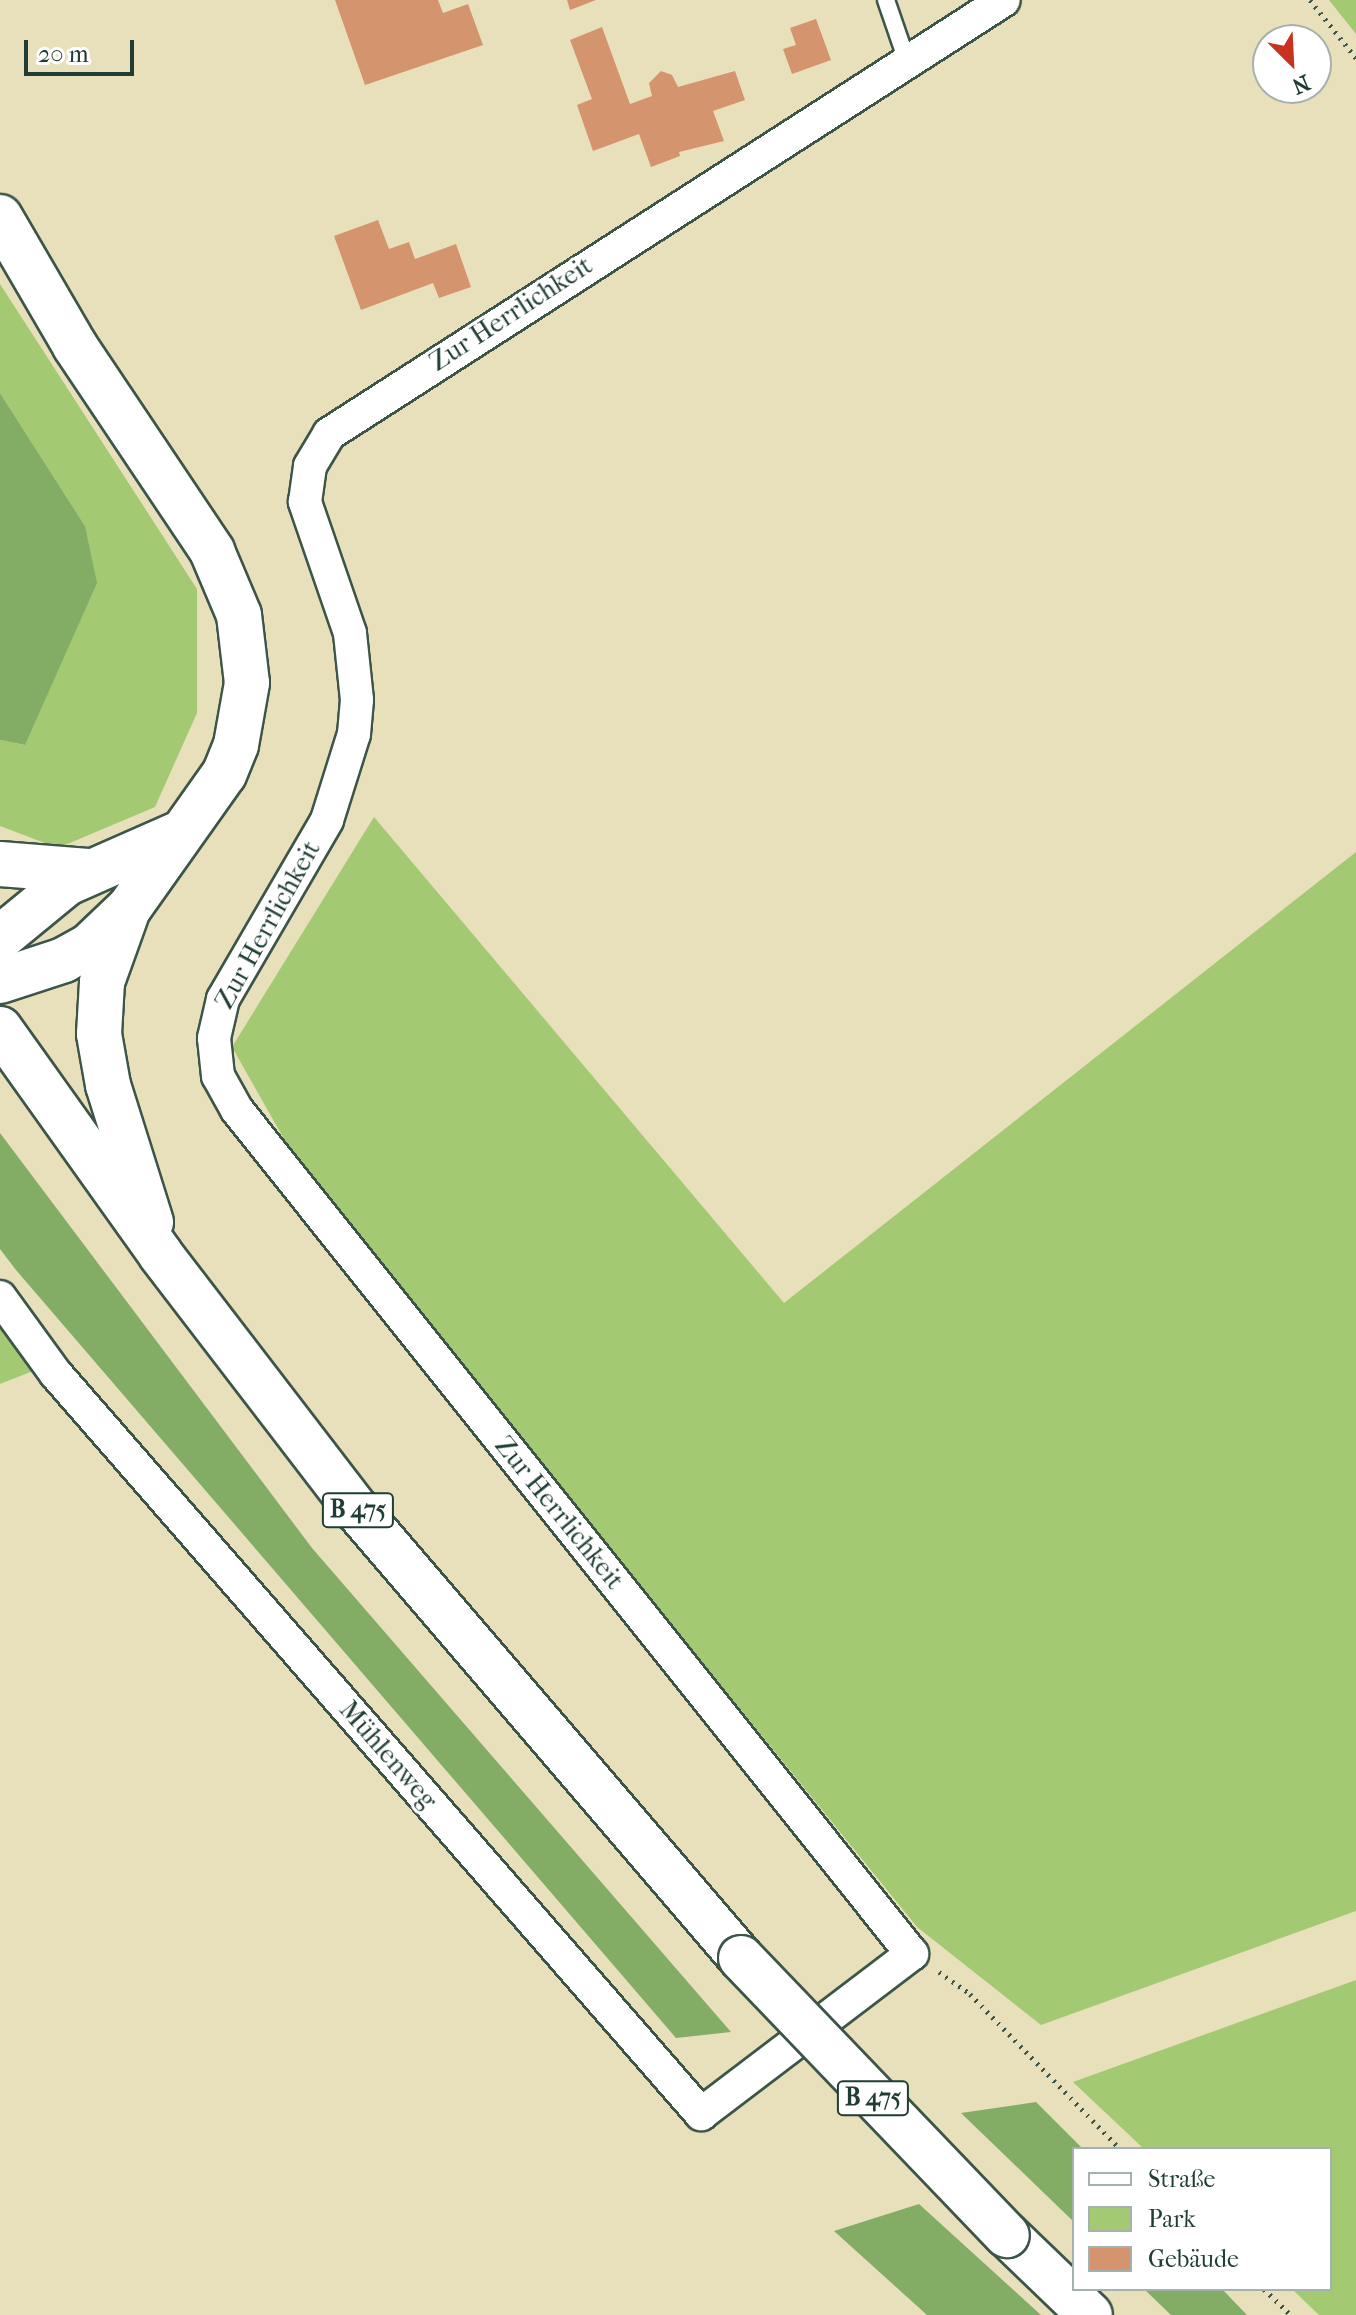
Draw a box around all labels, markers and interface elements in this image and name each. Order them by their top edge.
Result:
scale bar [28,24,138,74]
north arrow [1252,24,1332,104]
text: 20 m [38,40,89,68]
text: N [1288,69,1314,99]
street label: Zur Herrlichkeit [424,250,598,378]
street label: Zur Herrlichkeit [209,836,327,1014]
street label: Zur Herrlichkeit [488,1430,630,1596]
road number: B 475 [320,1490,396,1530]
street label: Mühlenweg [333,1695,443,1815]
road number: B 475 [835,2078,911,2118]
legend [1072,2147,1332,2291]
text: Straße [1148,2165,1215,2193]
text: Park [1148,2205,1196,2233]
text: Gebäude [1148,2245,1239,2273]

